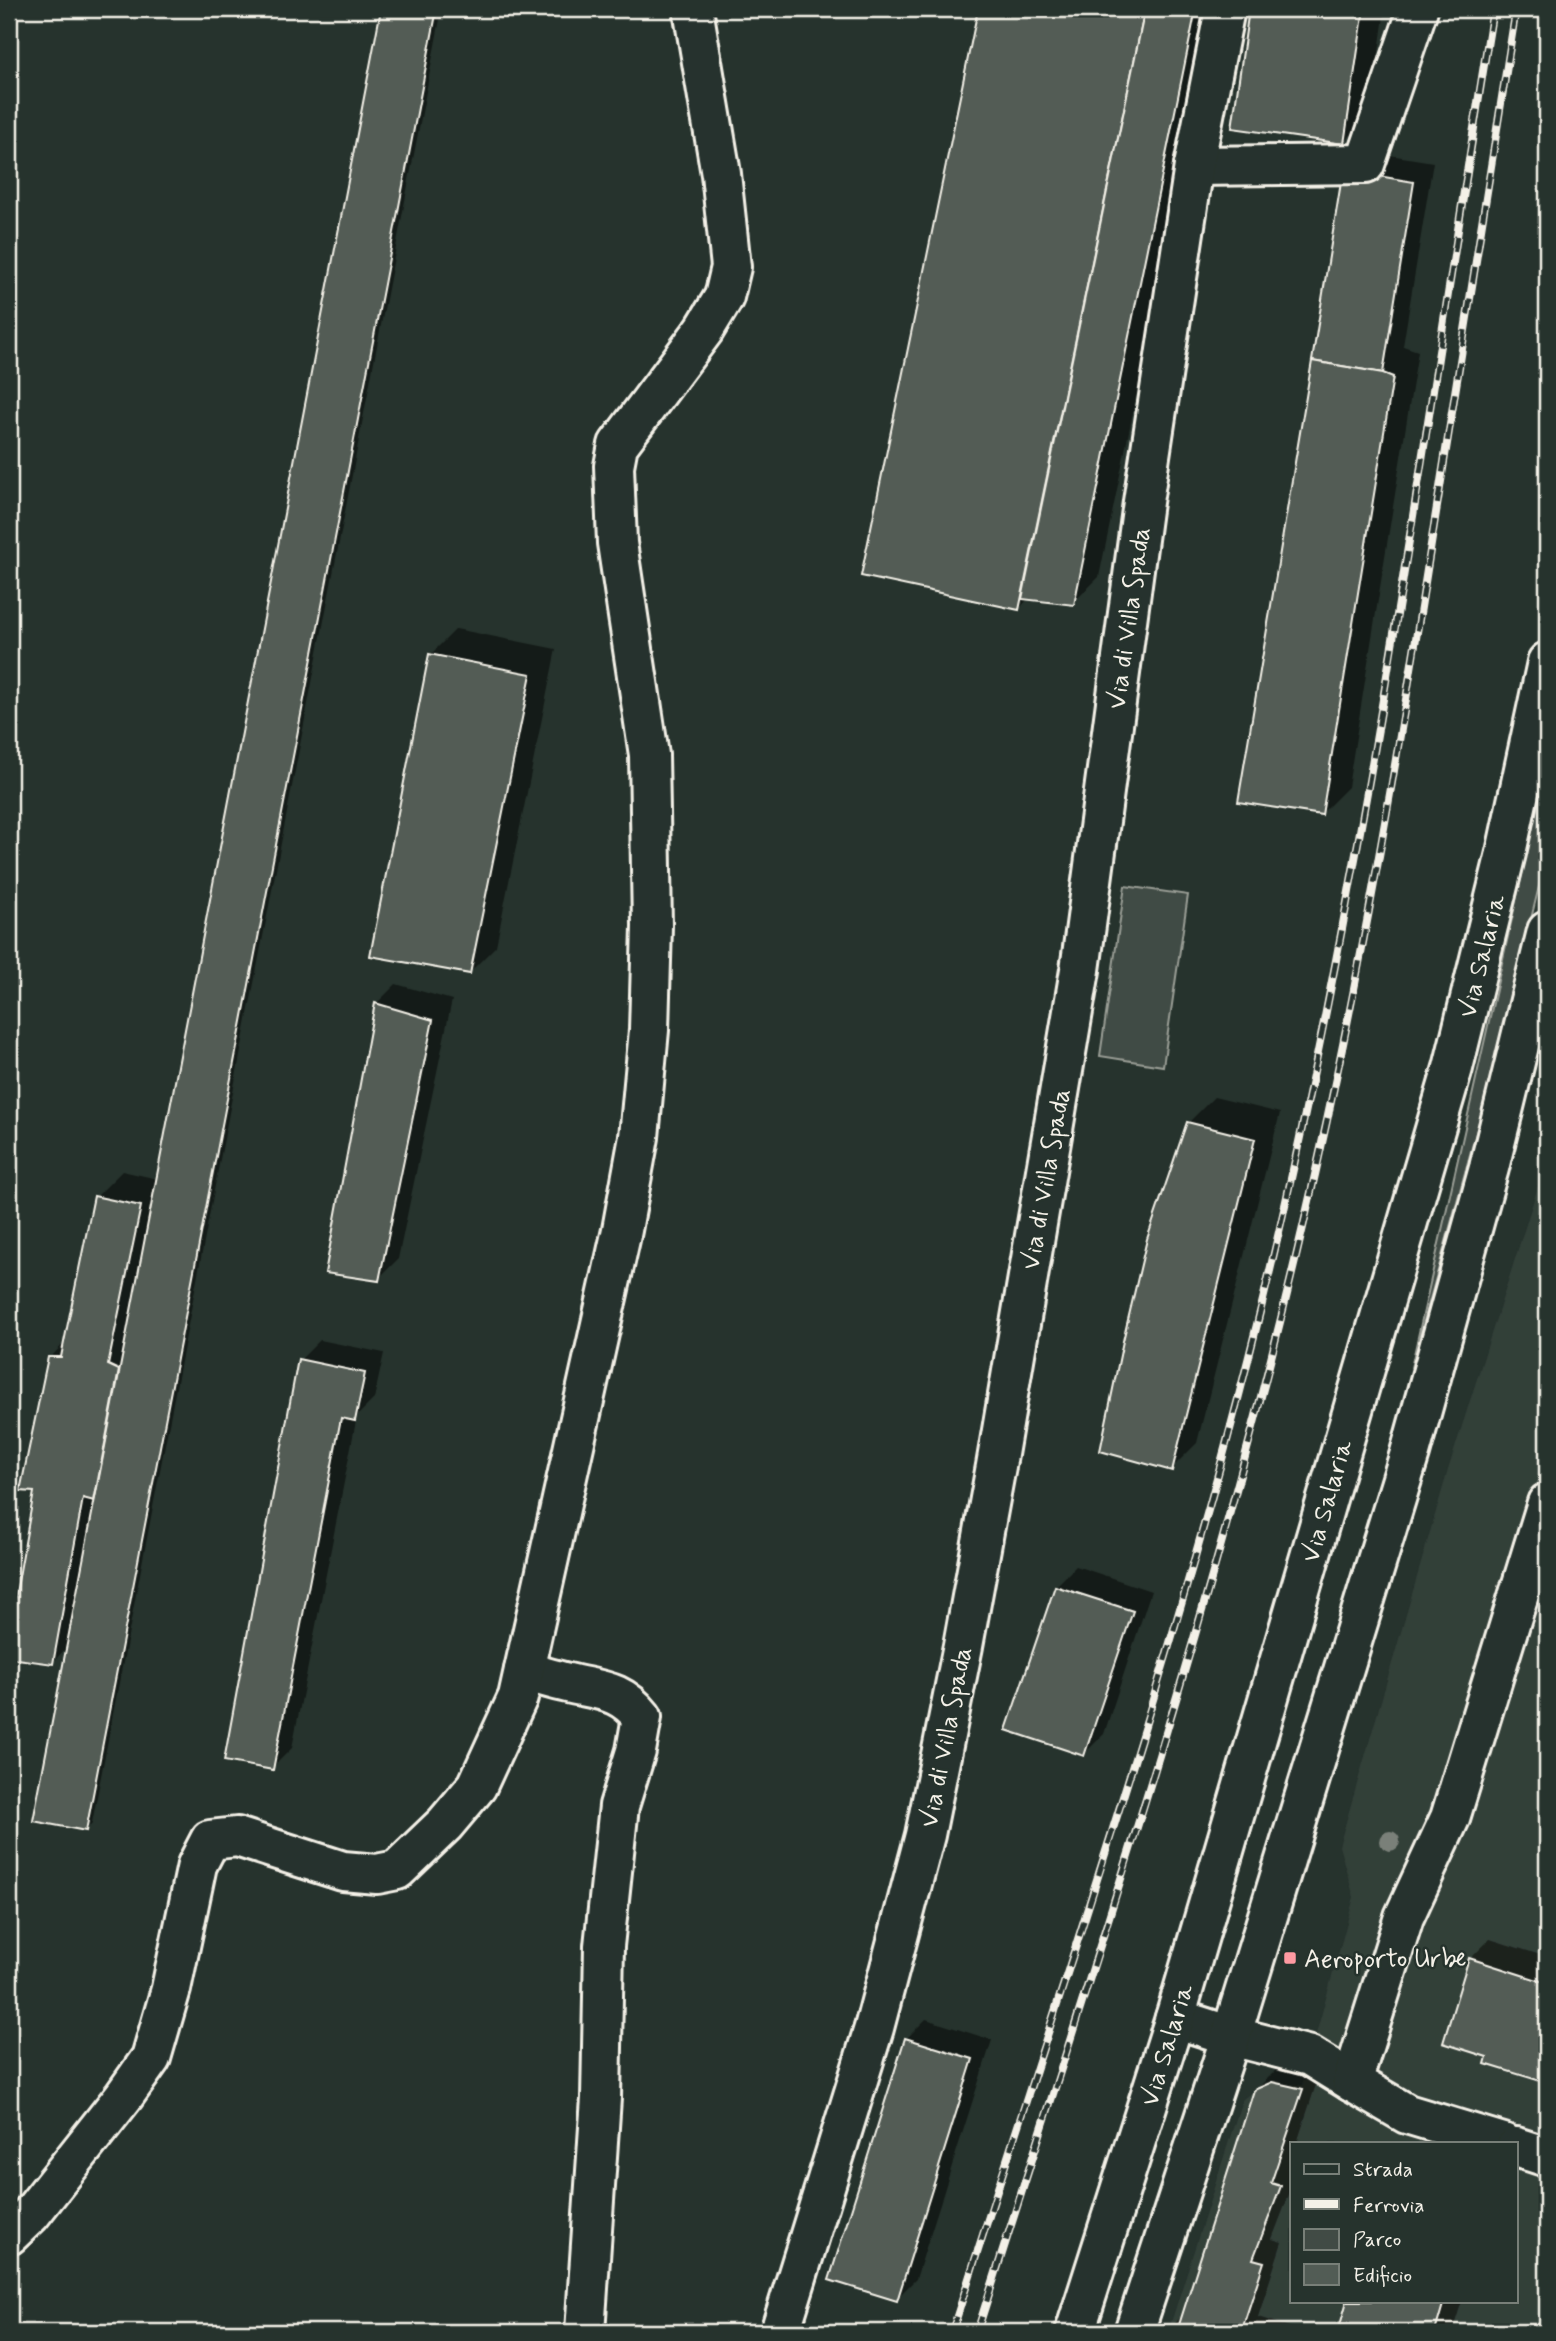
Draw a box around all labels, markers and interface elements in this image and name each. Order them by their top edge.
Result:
street label: Via di Villa Spada [1100,525,1160,712]
street label: Via Salaria [1451,891,1515,1022]
street label: Via di Villa Spada [1014,1086,1080,1273]
street label: Via Salaria [1294,1436,1362,1567]
street label: Via di Villa Spada [913,1644,981,1831]
place label: Aeroporto Urbe [1304,1943,1466,1977]
marker: Aeroporto Urbe [1282,1950,1298,1966]
street label: Via Salaria [1133,1980,1203,2111]
legend [1290,2142,1518,2302]
text: Strada [1353,2156,1413,2184]
text: Ferrovia [1353,2192,1424,2220]
text: Parco [1353,2226,1401,2254]
text: Edificio [1353,2262,1412,2290]

